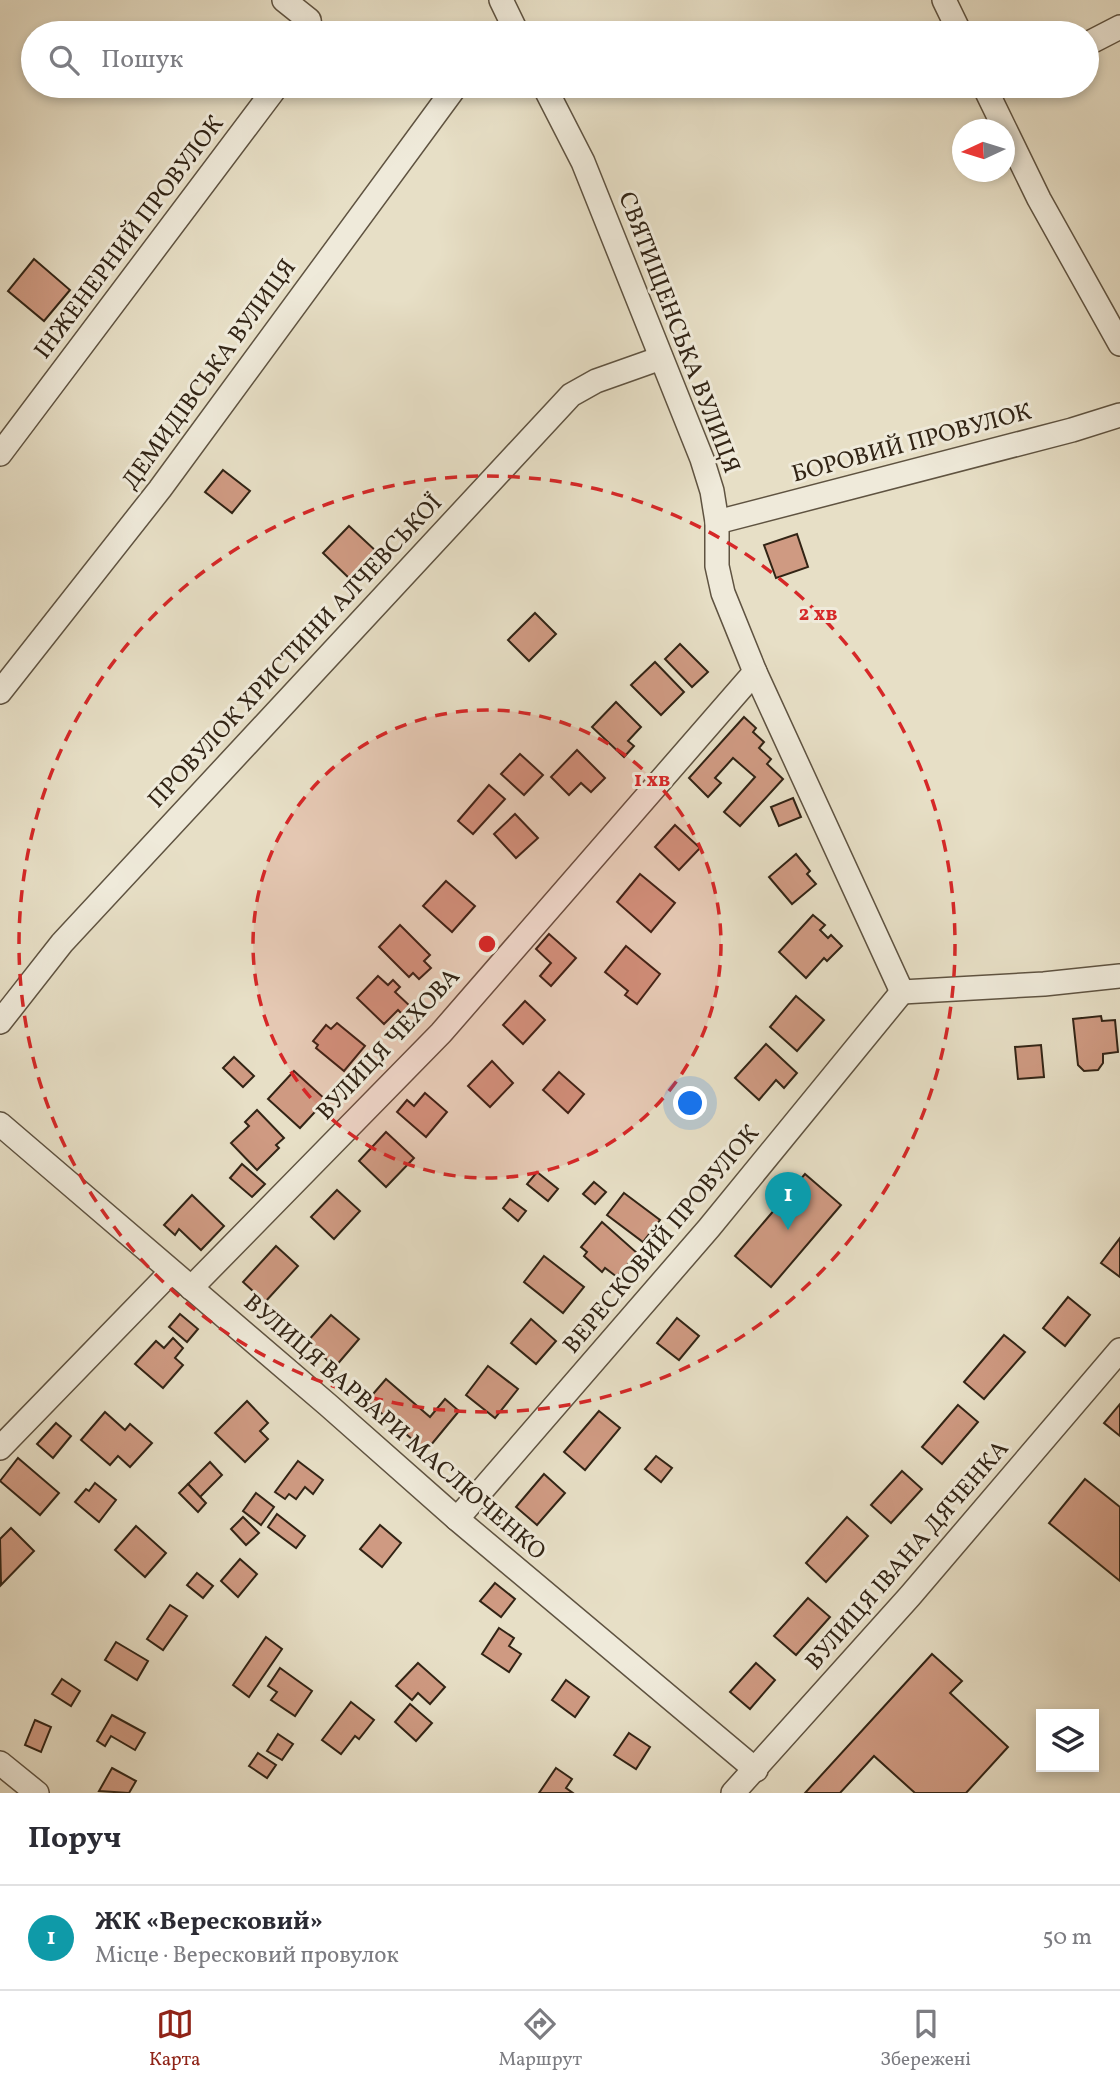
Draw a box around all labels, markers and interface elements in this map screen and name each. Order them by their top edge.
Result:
search box [21,21,1099,98]
icon: search [45,41,83,79]
text: Пошук [101,42,183,78]
street label: ІНЖЕНЕРНИЙ ПРОВУЛОК [27,109,233,367]
north arrow [952,119,1015,182]
street label: СВЯТИЩЕНСЬКА ВУЛИЦЯ [609,187,747,479]
street label: ДЕМИДІВСЬКА ВУЛИЦЯ [115,253,305,497]
street label: БОРОВИЙ ПРОВУЛОК [788,396,1036,492]
street label: ПРОВУЛОК ХРИСТИНИ АЛЧЕВСЬКОЇ [141,488,451,816]
text: 2 хв [798,600,838,629]
text: 1 хв [634,766,670,795]
centre of rings [475,932,499,956]
street label: ВУЛИЦЯ ЧЕХОВА [309,961,469,1129]
your location [673,1086,707,1120]
street label: ВЕРЕСКОВИЙ ПРОВУЛОК [556,1118,768,1362]
pin: 1 [765,1172,811,1230]
street label: ВУЛИЦЯ ВАРВАРИ МАСЛЮЧЕНКО [235,1287,553,1569]
street label: ВУЛИЦЯ ІВАНА ДЯЧЕНКА [798,1433,1018,1678]
map controls [1036,1709,1099,1772]
button: layers [1036,1709,1099,1772]
text: Поруч [28,1818,121,1860]
text: ЖК «Вересковий» [95,1904,323,1940]
text: 1 [46,1922,56,1954]
text: 50 m [1043,1922,1092,1954]
text: Місце · Вересковий провулок [95,1940,399,1972]
tab: Карта [149,2005,201,2073]
tab: Маршрут [498,2005,582,2073]
tab: Збережені [880,2005,971,2073]

